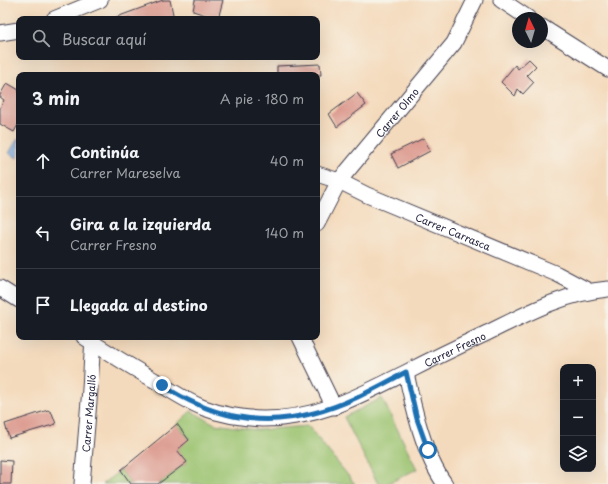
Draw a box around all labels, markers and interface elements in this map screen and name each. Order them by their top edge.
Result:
north arrow [512,12,548,48]
search box [16,16,320,60]
icon: search [30,27,52,49]
text: Buscar aquí [62,27,146,50]
street label: Carrer Olmo [371,84,422,140]
text: 3 min [32,85,80,111]
text: A pie · 180 m [220,89,304,108]
text: Continúa [70,140,139,163]
icon: ahead [32,150,54,172]
text: 40 m [270,151,304,170]
text: Carrer Mareselva [70,163,181,182]
street label: Carrer Carrasca [413,209,494,254]
text: Gira a la izquierda [70,212,211,235]
icon: left [32,222,54,244]
text: 140 m [265,223,304,242]
text: Carrer Fresno [70,235,157,254]
text: Llegada al destino [70,293,208,316]
icon: arrive [32,294,54,316]
street label: Carrer Fresno [421,327,488,370]
map controls [560,364,596,472]
button: + [560,364,596,400]
street label: Carrer Margalló [77,373,98,453]
route end [153,376,171,394]
button: − [560,400,596,436]
button: layers [560,436,596,472]
route start [419,441,437,459]

